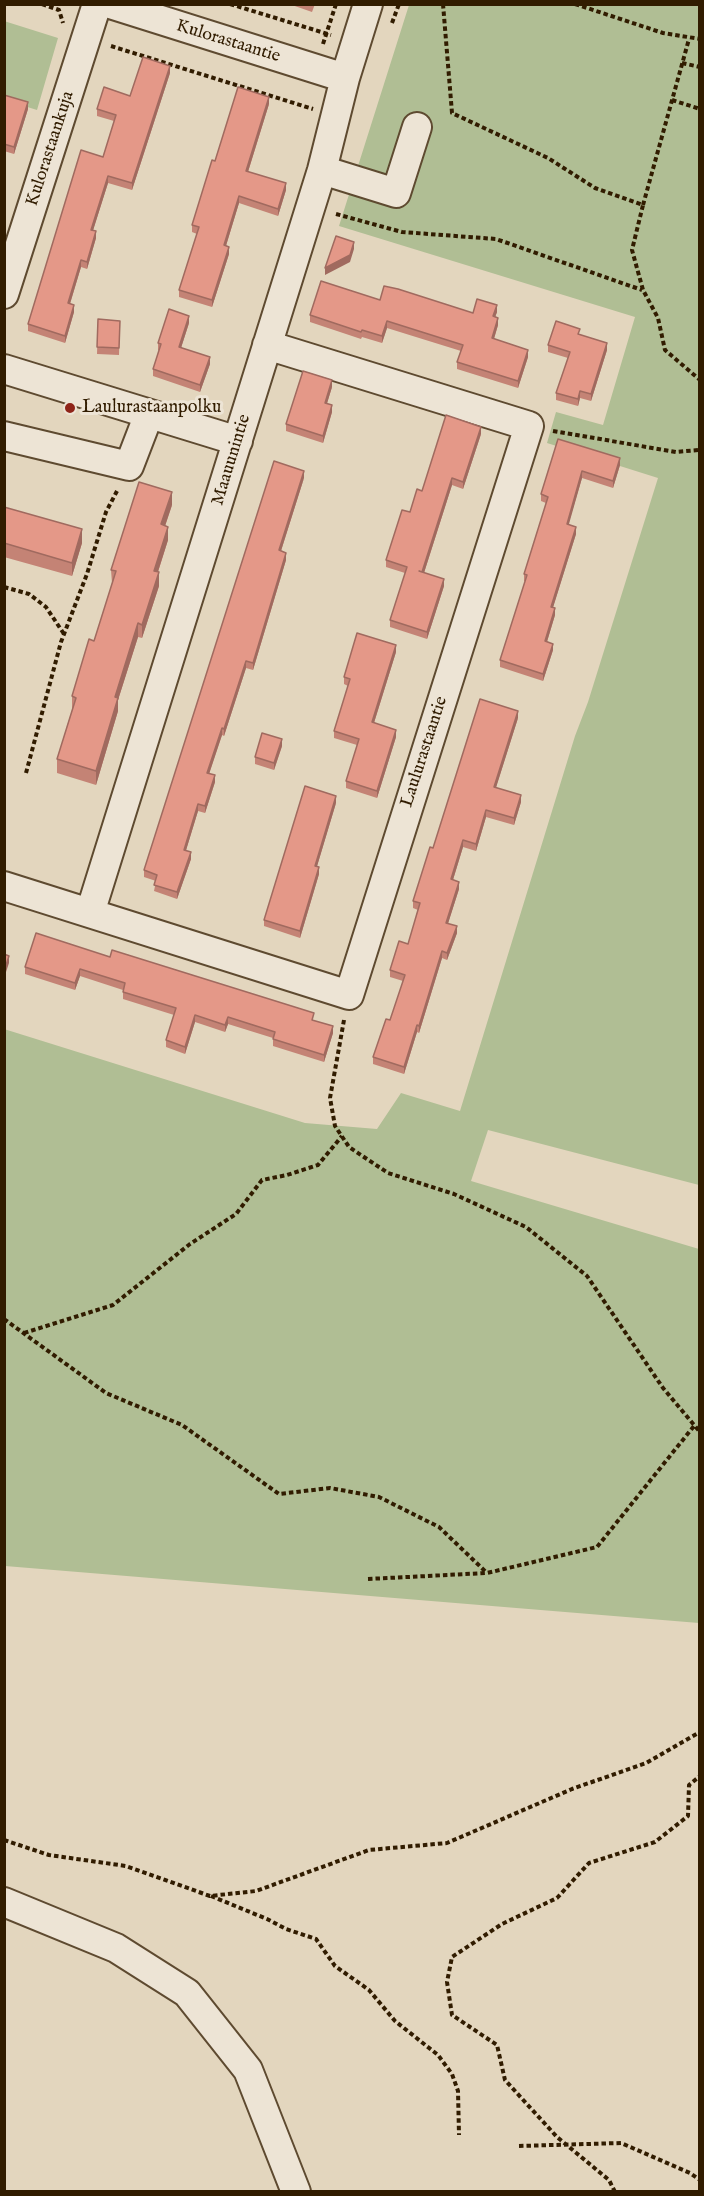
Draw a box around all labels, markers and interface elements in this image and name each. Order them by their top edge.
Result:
street label: Kulorastaantie [173,16,283,68]
street label: Kulorastaankuja [22,89,80,209]
place label: Laulurastaanpolku [82,397,221,419]
marker: Laulurastaanpolku [63,401,77,415]
street label: Maauunintie [208,412,256,508]
street label: Laulurastaantie [397,694,453,810]

